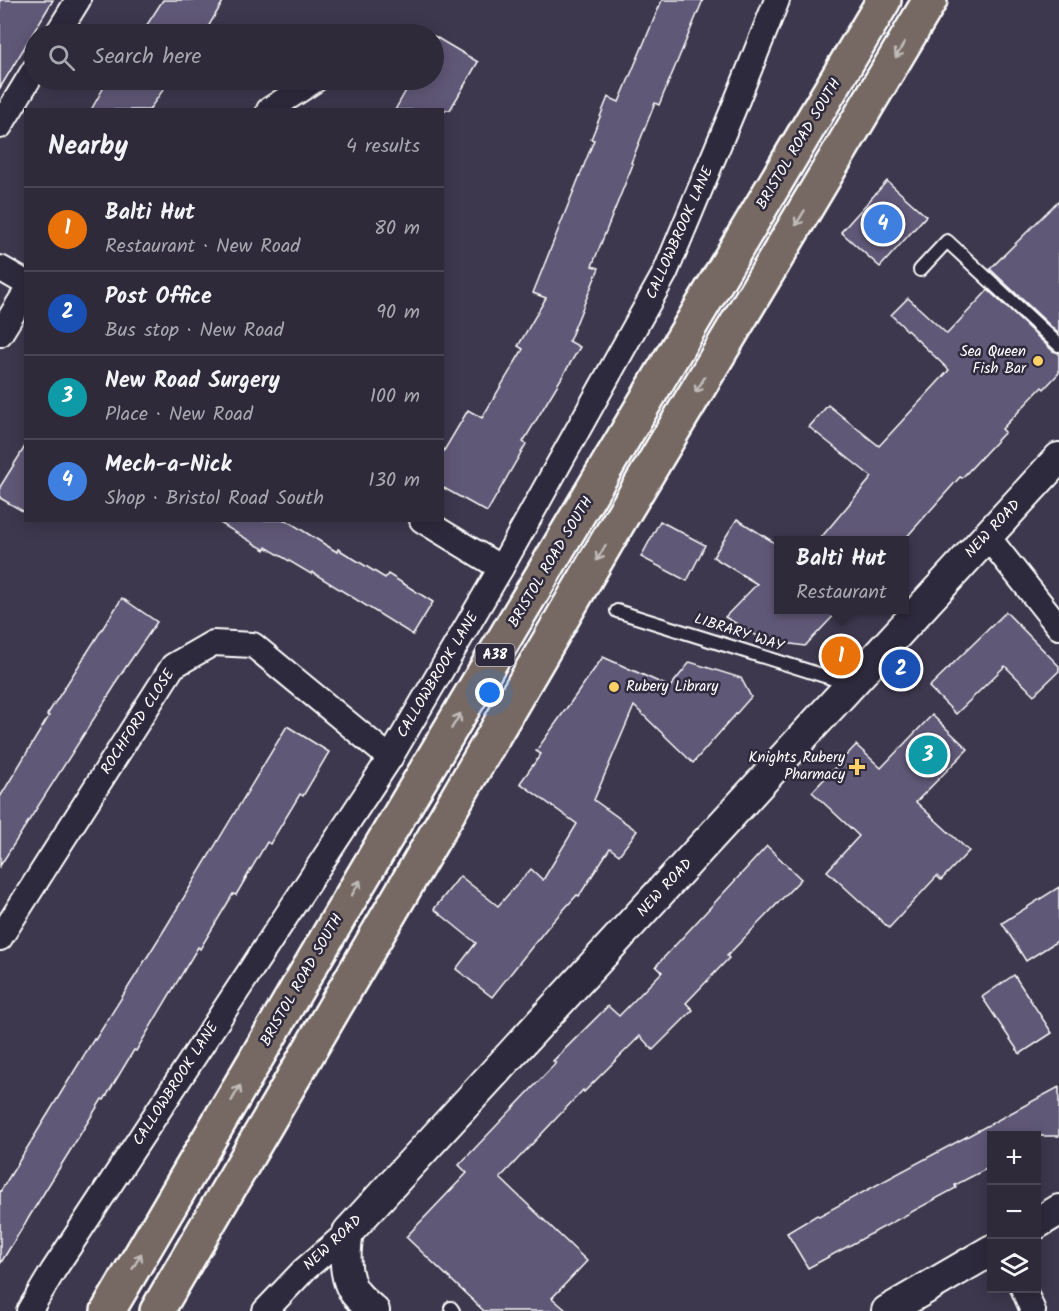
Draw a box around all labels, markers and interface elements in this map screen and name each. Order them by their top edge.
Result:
search box [24,24,444,90]
text: Search here [93,40,201,75]
icon: search [45,41,78,74]
one-way arrow [894,41,906,58]
street label: BRISTOL ROAD SOUTH [750,74,848,214]
text: Nearby [48,126,128,168]
text: 4 results [346,131,420,163]
street label: CALLOWBROOK LANE [640,162,721,303]
text: Balti Hut [105,196,195,231]
pin: 4 [864,202,902,246]
one-way arrow [794,209,806,226]
text: 1 [64,213,71,245]
text: 80 m [374,213,420,245]
text: Restaurant · New Road [105,231,300,263]
text: Post Office [105,280,212,315]
text: 2 [62,297,73,329]
text: 90 m [376,297,420,329]
text: Bus stop · New Road [105,315,284,347]
place label: Sea Queen Fish Bar [960,340,1027,381]
marker: Sea Queen Fish Bar [1031,354,1045,368]
text: New Road Surgery [105,364,280,399]
one-way arrow [694,376,706,393]
text: 3 [62,381,73,413]
text: 100 m [370,381,420,413]
text: Place · New Road [105,399,253,431]
text: Mech-a-Nick [105,448,231,483]
text: 4 [62,465,73,497]
text: 130 m [368,465,420,497]
text: Shop · Bristol Road South [105,483,324,515]
street label: BRISTOL ROAD SOUTH [502,492,600,632]
street label: NEW ROAD [959,494,1027,564]
popup [774,536,909,614]
text: Balti Hut [796,542,886,577]
one-way arrow [594,544,606,561]
text: Restaurant [796,577,887,609]
street label: CALLOWBROOK LANE [391,606,486,743]
street label: LIBRARY WAY [691,607,788,659]
pin: 1 [822,634,860,678]
road number: A38 [476,644,514,666]
pin: 2 [882,646,920,692]
street label: ROCHFORD CLOSE [95,663,182,780]
place label: Rubery Library [626,675,719,699]
your location [475,678,504,707]
marker: Rubery Library [607,680,621,694]
one-way arrow [451,713,463,730]
pin: 3 [908,732,948,777]
place label: Knights Rubery Pharmacy [749,746,846,787]
marker: Knights Rubery Pharmacy [850,760,864,774]
street label: NEW ROAD [631,853,699,923]
one-way arrow [351,880,363,897]
street label: BRISTOL ROAD SOUTH [254,909,350,1051]
street label: CALLOWBROOK LANE [127,1016,226,1151]
one-way arrow [231,1085,243,1102]
map controls [987,1131,1041,1293]
button: + [987,1131,1041,1185]
button: − [987,1185,1041,1239]
street label: NEW ROAD [298,1209,368,1277]
button: layers [987,1239,1041,1293]
one-way arrow [132,1253,144,1270]

